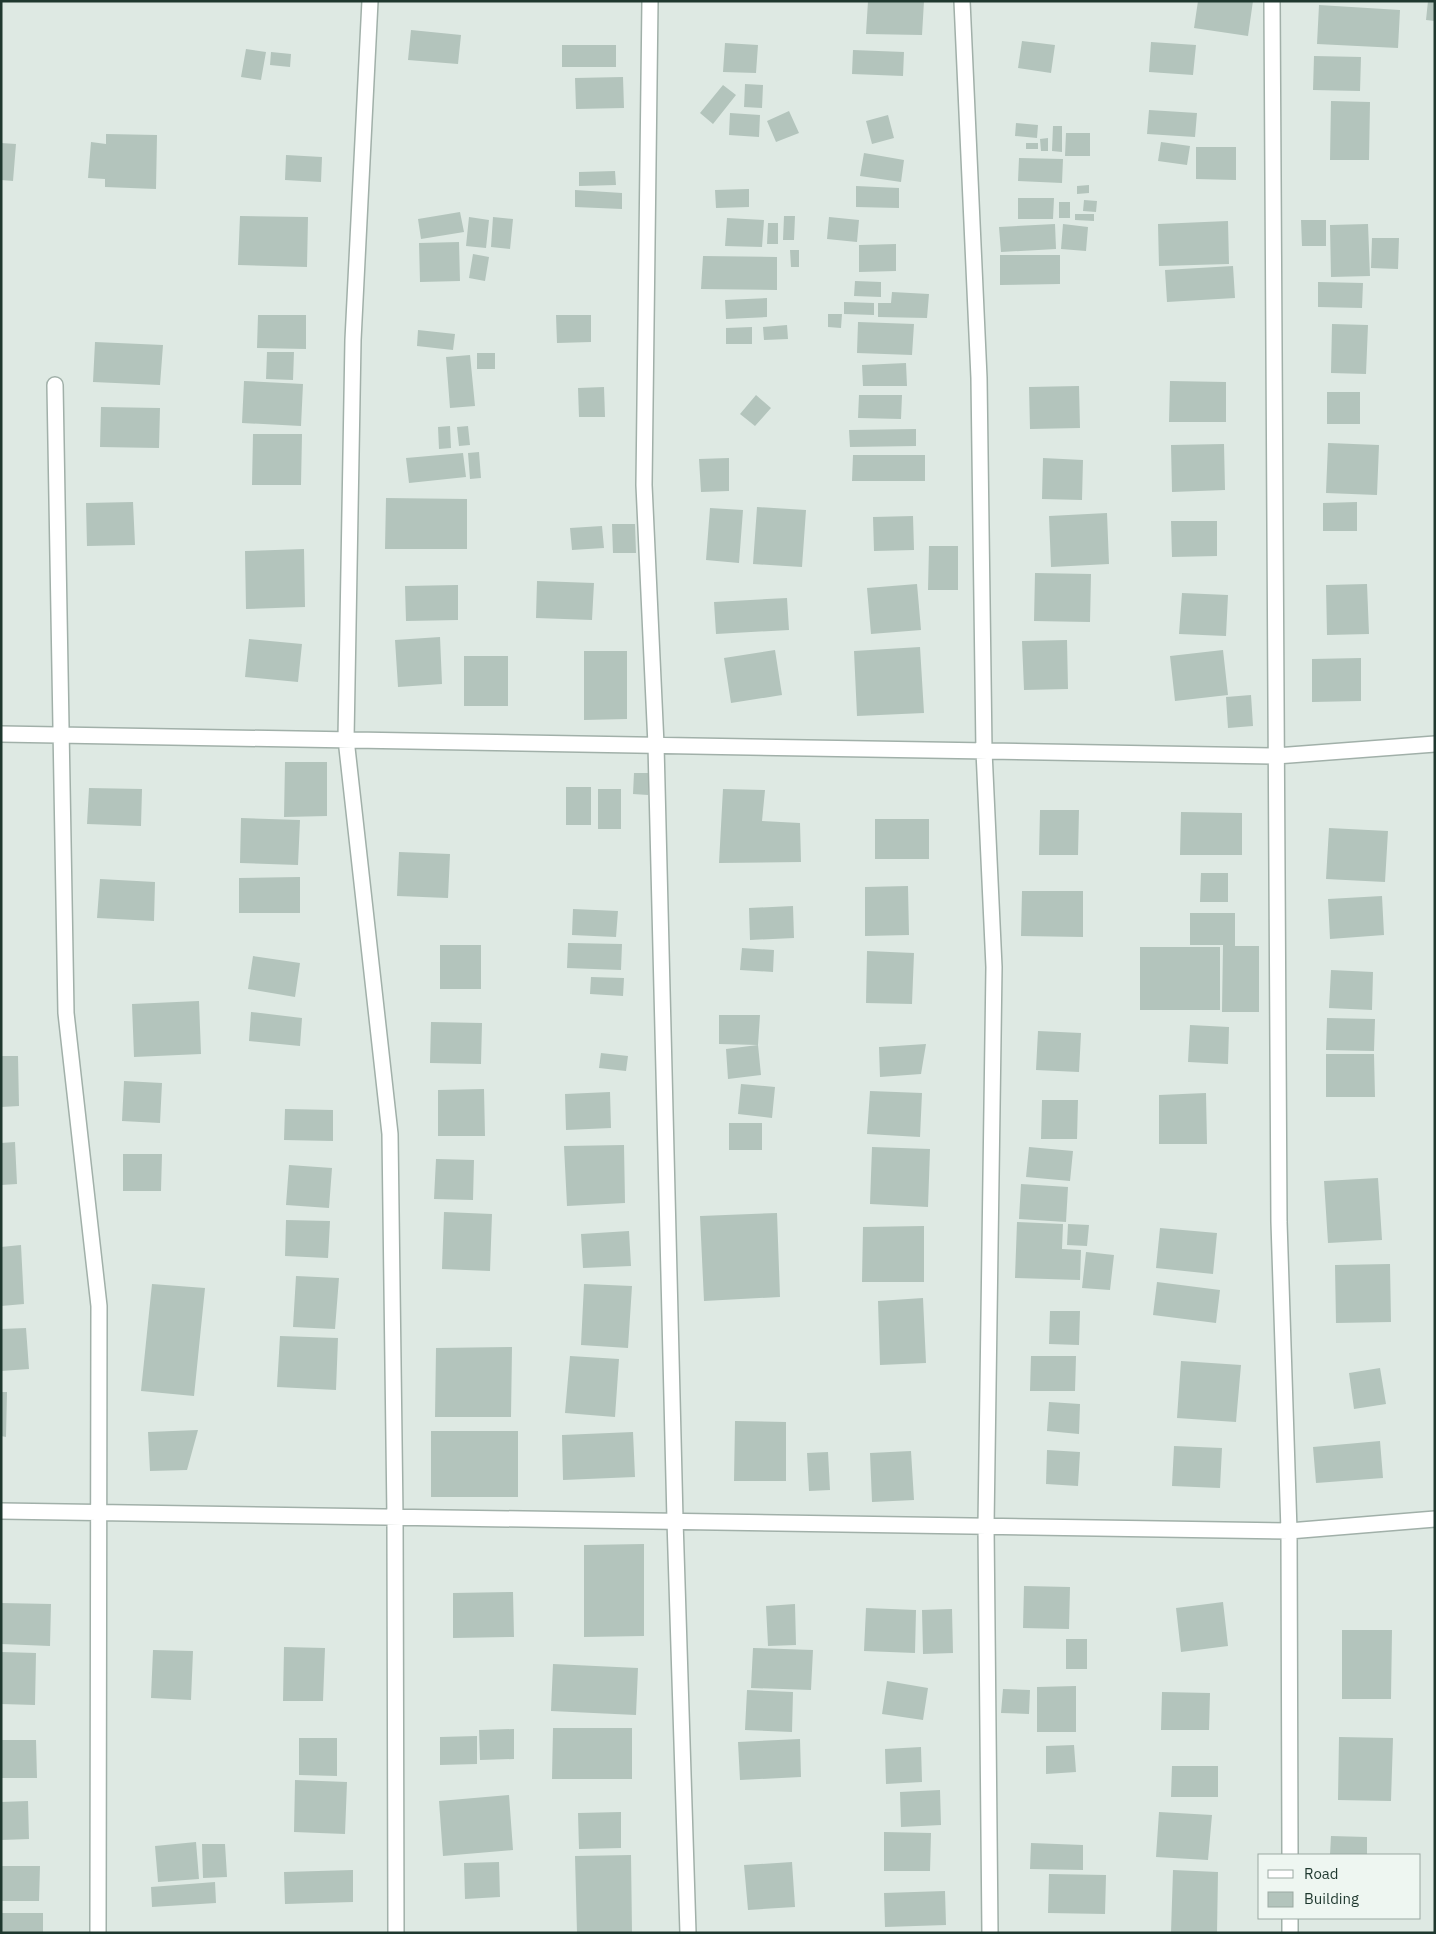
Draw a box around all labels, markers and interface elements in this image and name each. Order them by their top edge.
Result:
legend [1258,1854,1421,1919]
text: Road [1304,1864,1339,1883]
text: Building [1304,1889,1359,1908]

